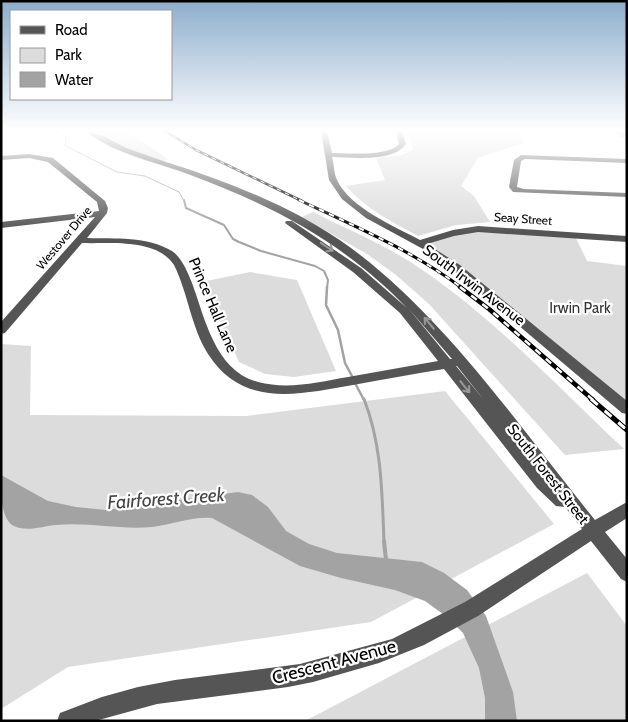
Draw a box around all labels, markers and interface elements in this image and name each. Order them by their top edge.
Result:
legend [10,10,172,100]
text: Road [55,21,88,39]
text: Park [55,46,82,64]
text: Water [55,71,93,89]
street label: Westover Drive [33,203,94,272]
street label: Seay Street [493,209,553,228]
street label: South Irwin Avenue [419,241,529,329]
one-way arrow [320,242,334,253]
street label: Prince Hall Lane [185,255,241,355]
park label: Irwin Park [549,299,611,317]
one-way arrow [423,317,434,330]
one-way arrow [460,380,471,393]
street label: South Forest Street [503,420,593,528]
water label: Fairforest Creek [107,483,226,514]
street label: Crescent Avenue [270,635,398,689]

